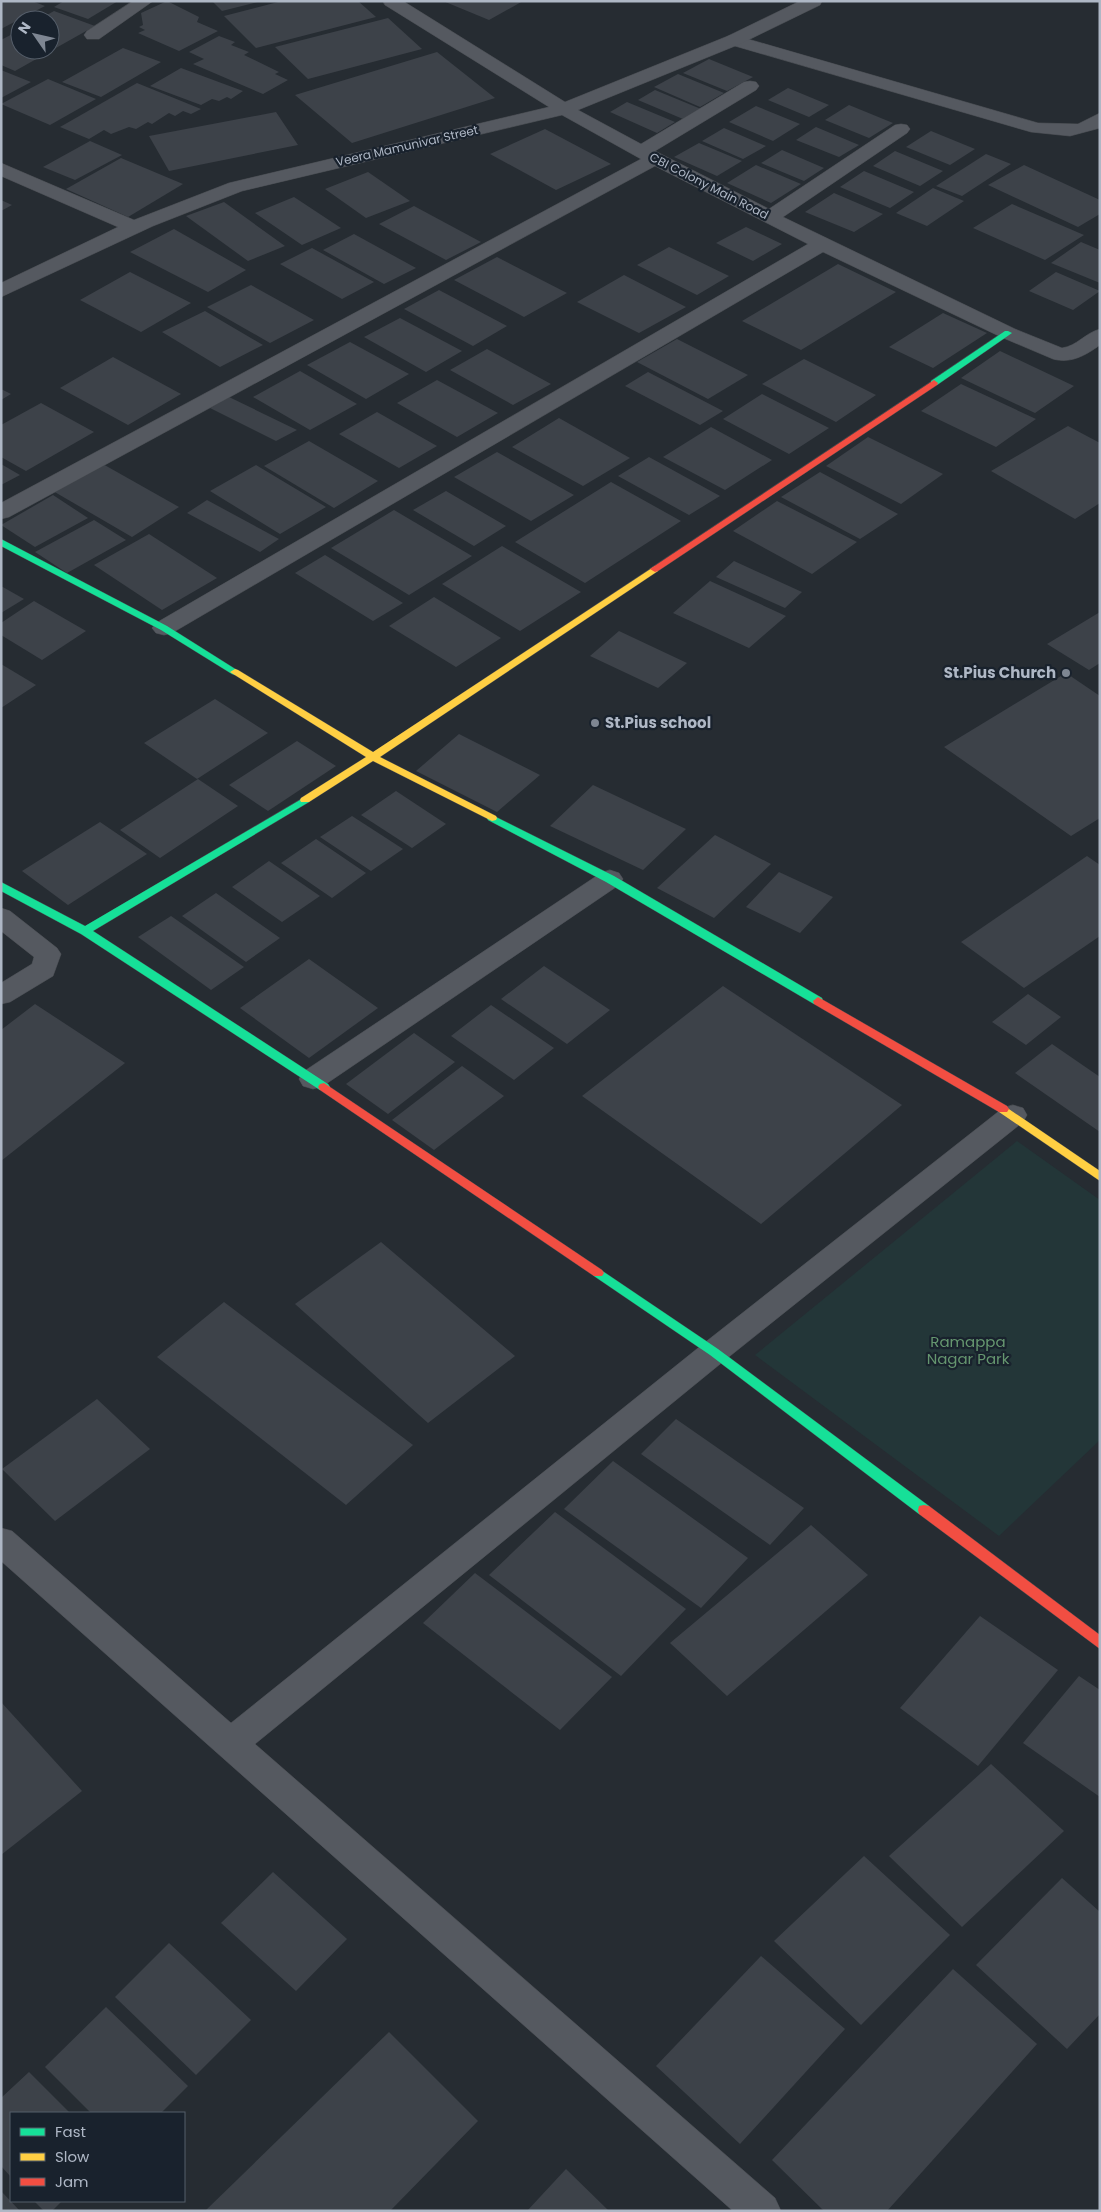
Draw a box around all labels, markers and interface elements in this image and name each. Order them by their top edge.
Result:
north arrow [10,10,60,60]
text: N [13,18,35,38]
street label: Veera Mamunivar Street [334,121,480,170]
street label: CBI Colony Main Road [647,148,772,223]
place label: St.Pius Church [944,662,1056,683]
marker: St.Pius Church [1060,667,1072,679]
place label: St.Pius school [605,712,711,733]
marker: St.Pius school [589,717,601,729]
park label: Ramappa Nagar Park [927,1331,1010,1369]
legend [10,2112,185,2202]
text: Fast [55,2121,86,2142]
text: Slow [55,2146,90,2167]
text: Jam [55,2171,89,2192]

